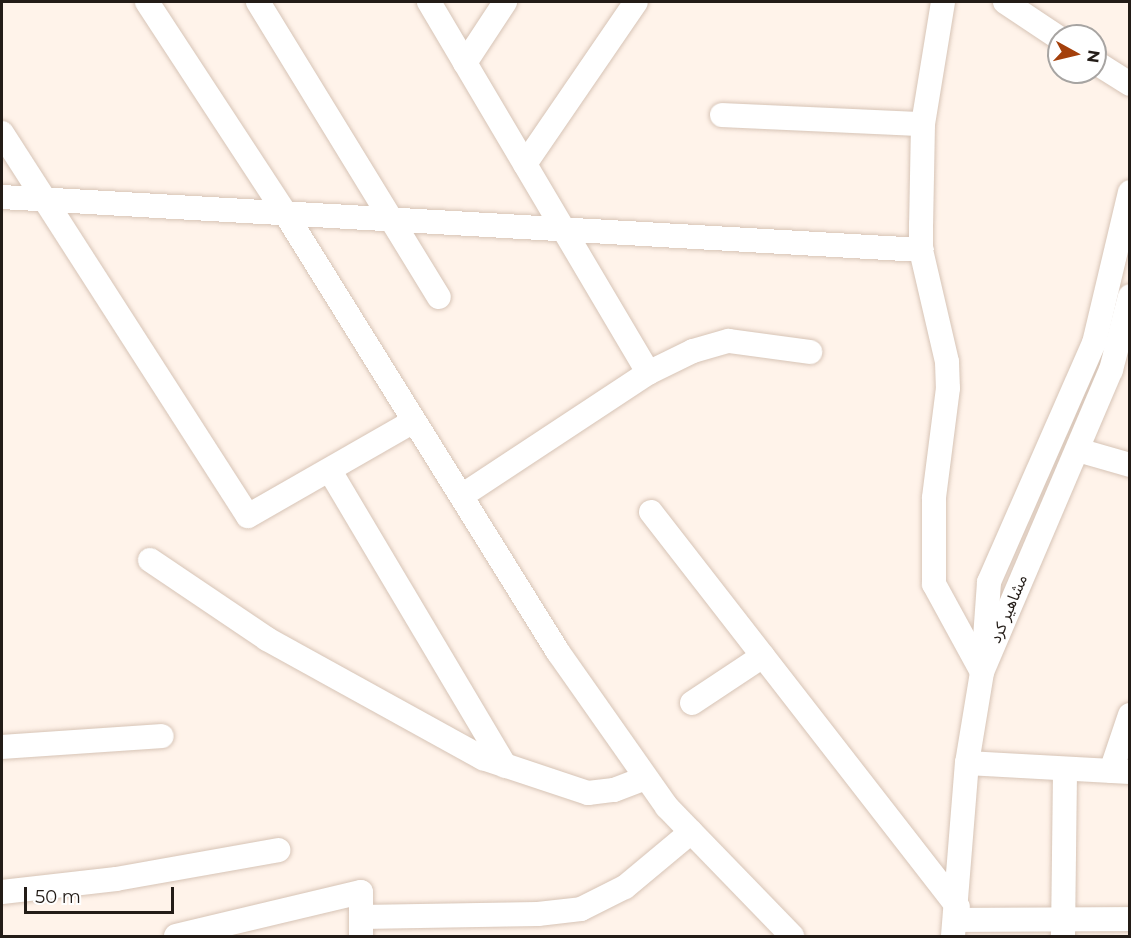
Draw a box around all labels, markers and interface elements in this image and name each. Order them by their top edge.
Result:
north arrow [1047,24,1107,84]
text: N [1083,49,1104,64]
street label: مشاهیر کرد [986,572,1032,646]
scale bar [27,875,177,913]
text: 50 m [35,886,81,908]

